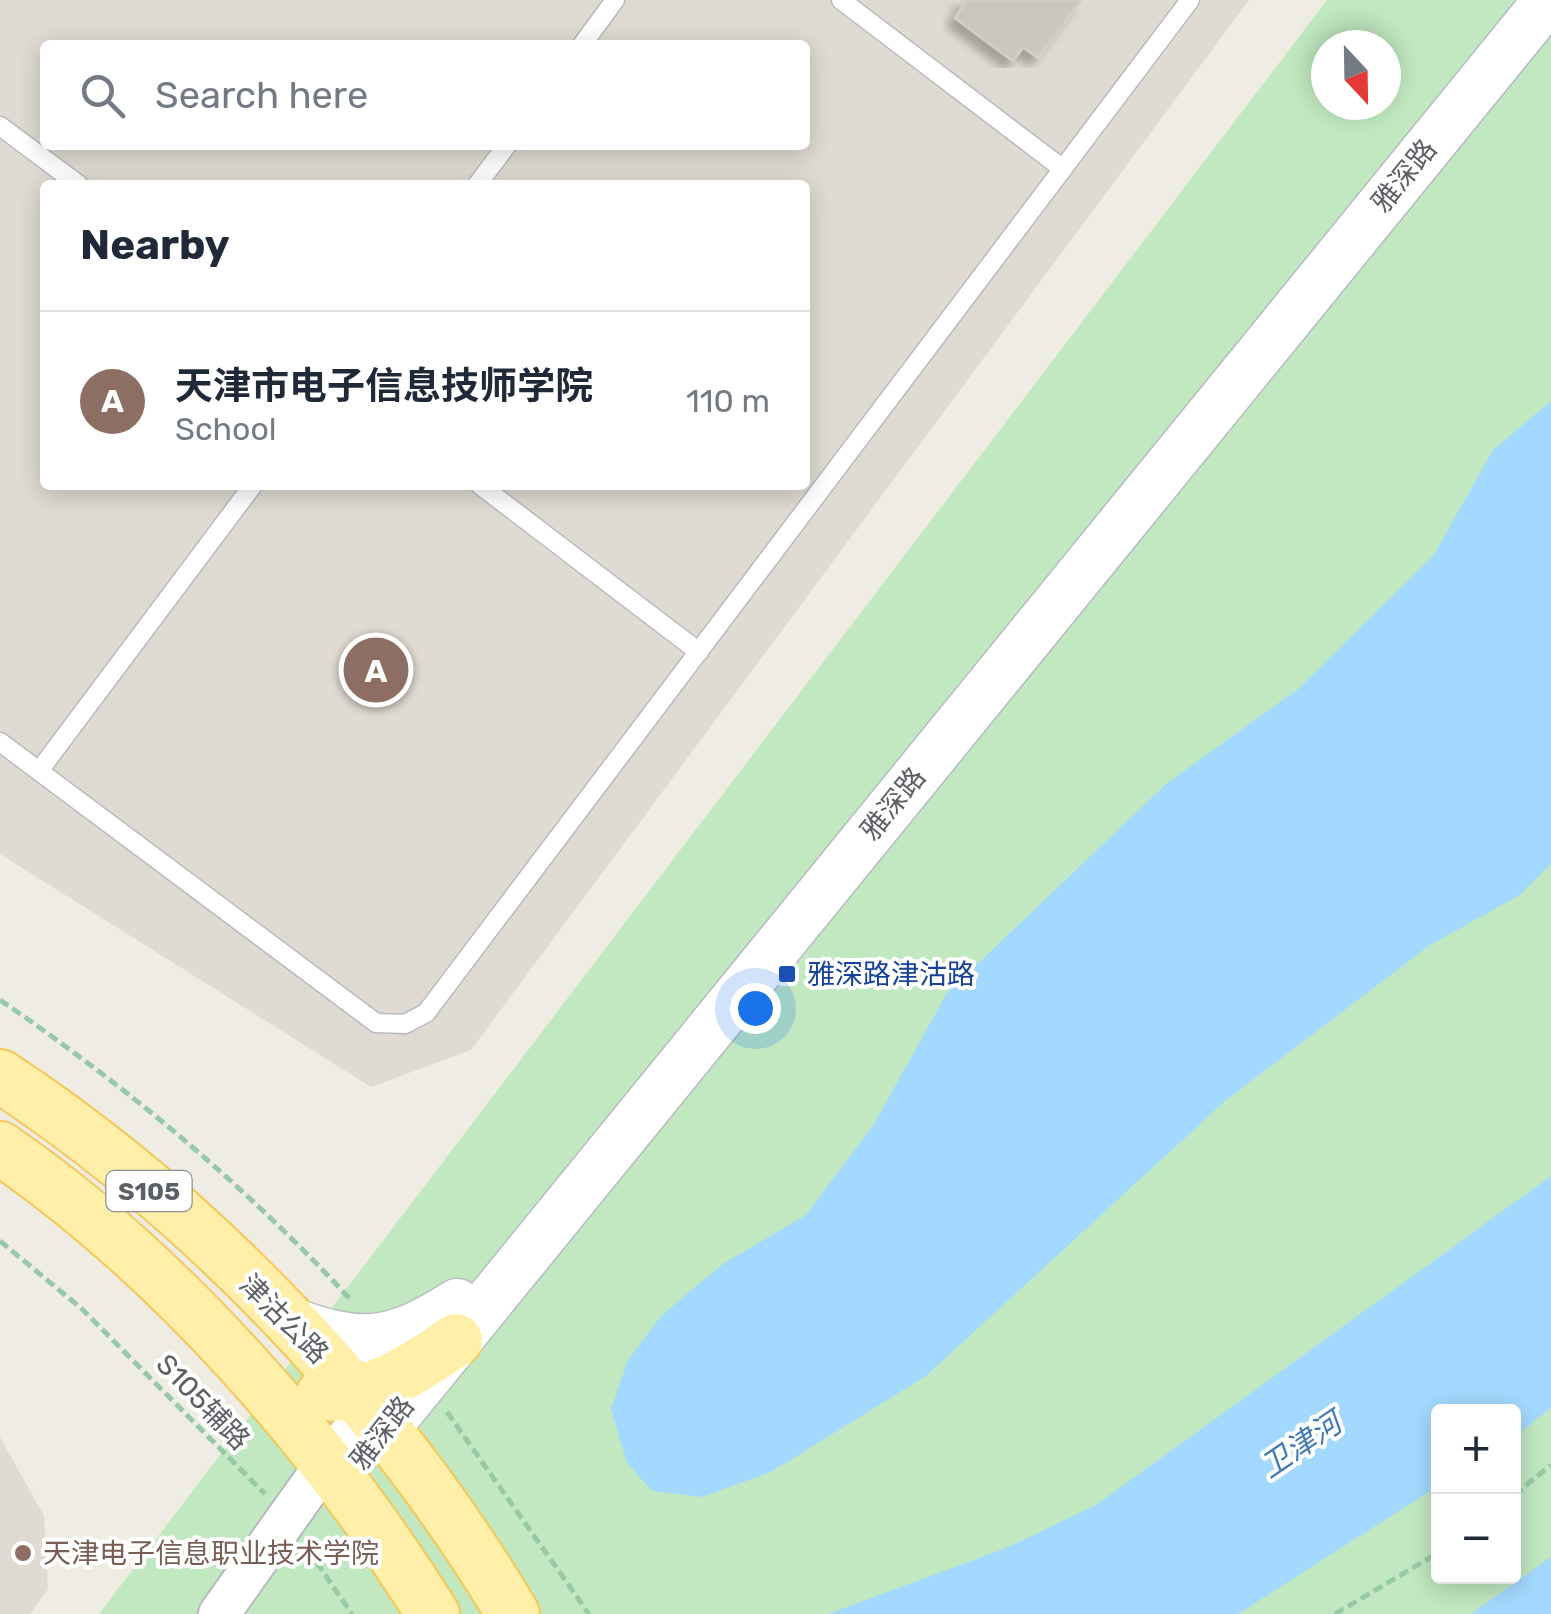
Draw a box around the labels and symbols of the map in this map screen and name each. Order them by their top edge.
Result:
north arrow [1311,30,1401,120]
street label: 雅深路 [1365,133,1443,219]
pin: A [344,632,408,708]
street label: 雅深路 [854,761,932,847]
place label: 雅深路津沽路 [807,958,975,991]
marker: 雅深路津沽路 [776,963,798,985]
your location [730,983,781,1034]
road number: S105 [106,1171,192,1211]
street label: 津沽公路 [233,1268,335,1370]
street label: S105辅路 [150,1347,256,1457]
street label: 雅深路 [343,1390,421,1476]
water label: 卫津河 [1254,1402,1353,1485]
place label: 天津电子信息职业技术学院 [43,1537,379,1570]
marker: 天津电子信息职业技术学院 [12,1542,34,1564]

